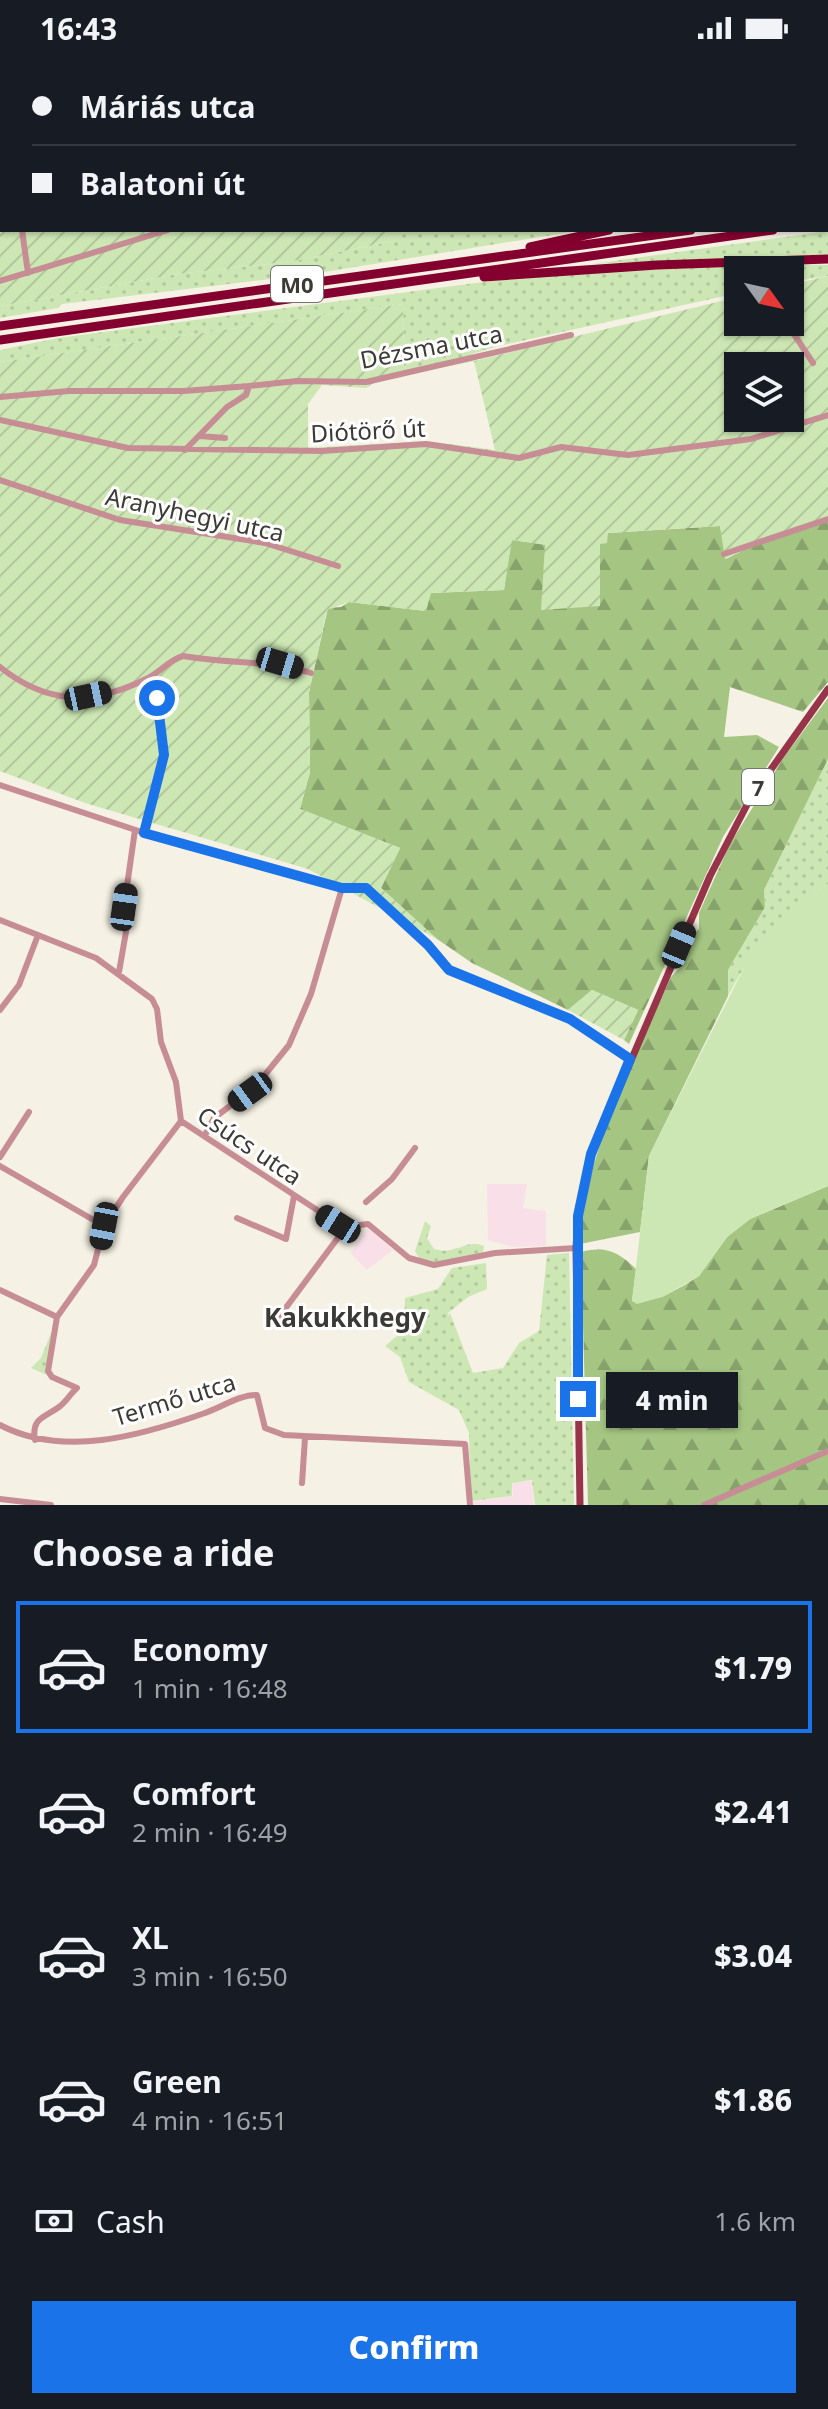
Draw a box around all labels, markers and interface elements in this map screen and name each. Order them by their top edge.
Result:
text: 16:43 [40,8,117,49]
text: Máriás utca [80,86,255,127]
text: Balatoni út [80,163,245,204]
north arrow [724,256,804,336]
map controls [724,256,804,432]
road number: M0 [271,266,323,302]
street label: Dézsma utca [357,316,505,376]
button: layers [724,352,804,432]
street label: Diótörő út [310,410,427,449]
street label: Aranyhegyi utca [103,479,287,549]
car [254,645,306,681]
car [62,679,114,713]
route start [139,680,175,716]
road number: 7 [742,769,774,805]
car [109,882,139,932]
car [659,918,699,972]
car [224,1068,276,1116]
street label: Csúcs utca [191,1098,309,1192]
car [88,1200,120,1252]
car [311,1201,365,1247]
district label: Kakukkhegy [264,1299,426,1335]
street label: Termő utca [109,1365,239,1433]
callout: 4 min [606,1371,738,1427]
route end [560,1381,596,1417]
text: 4 min [636,1382,708,1418]
text: Choose a ride [32,1528,274,1577]
text: Economy [132,1629,268,1670]
icon: car [36,1631,108,1703]
text: $1.79 [714,1647,792,1688]
text: 1 min · 16:48 [132,1670,288,1706]
text: Comfort [132,1773,256,1814]
icon: car [36,1775,108,1847]
text: $2.41 [714,1791,792,1832]
text: 2 min · 16:49 [132,1814,288,1850]
text: XL [132,1917,169,1958]
icon: car [36,1919,108,1991]
text: $3.04 [714,1935,792,1976]
text: 3 min · 16:50 [132,1958,288,1994]
text: Green [132,2061,222,2102]
icon: car [36,2063,108,2135]
text: $1.86 [714,2079,792,2120]
text: 4 min · 16:51 [132,2102,288,2138]
icon: cash [32,2199,76,2243]
text: Cash [96,2201,165,2242]
text: 1.6 km [714,2203,796,2239]
button: Confirm [32,2301,796,2393]

